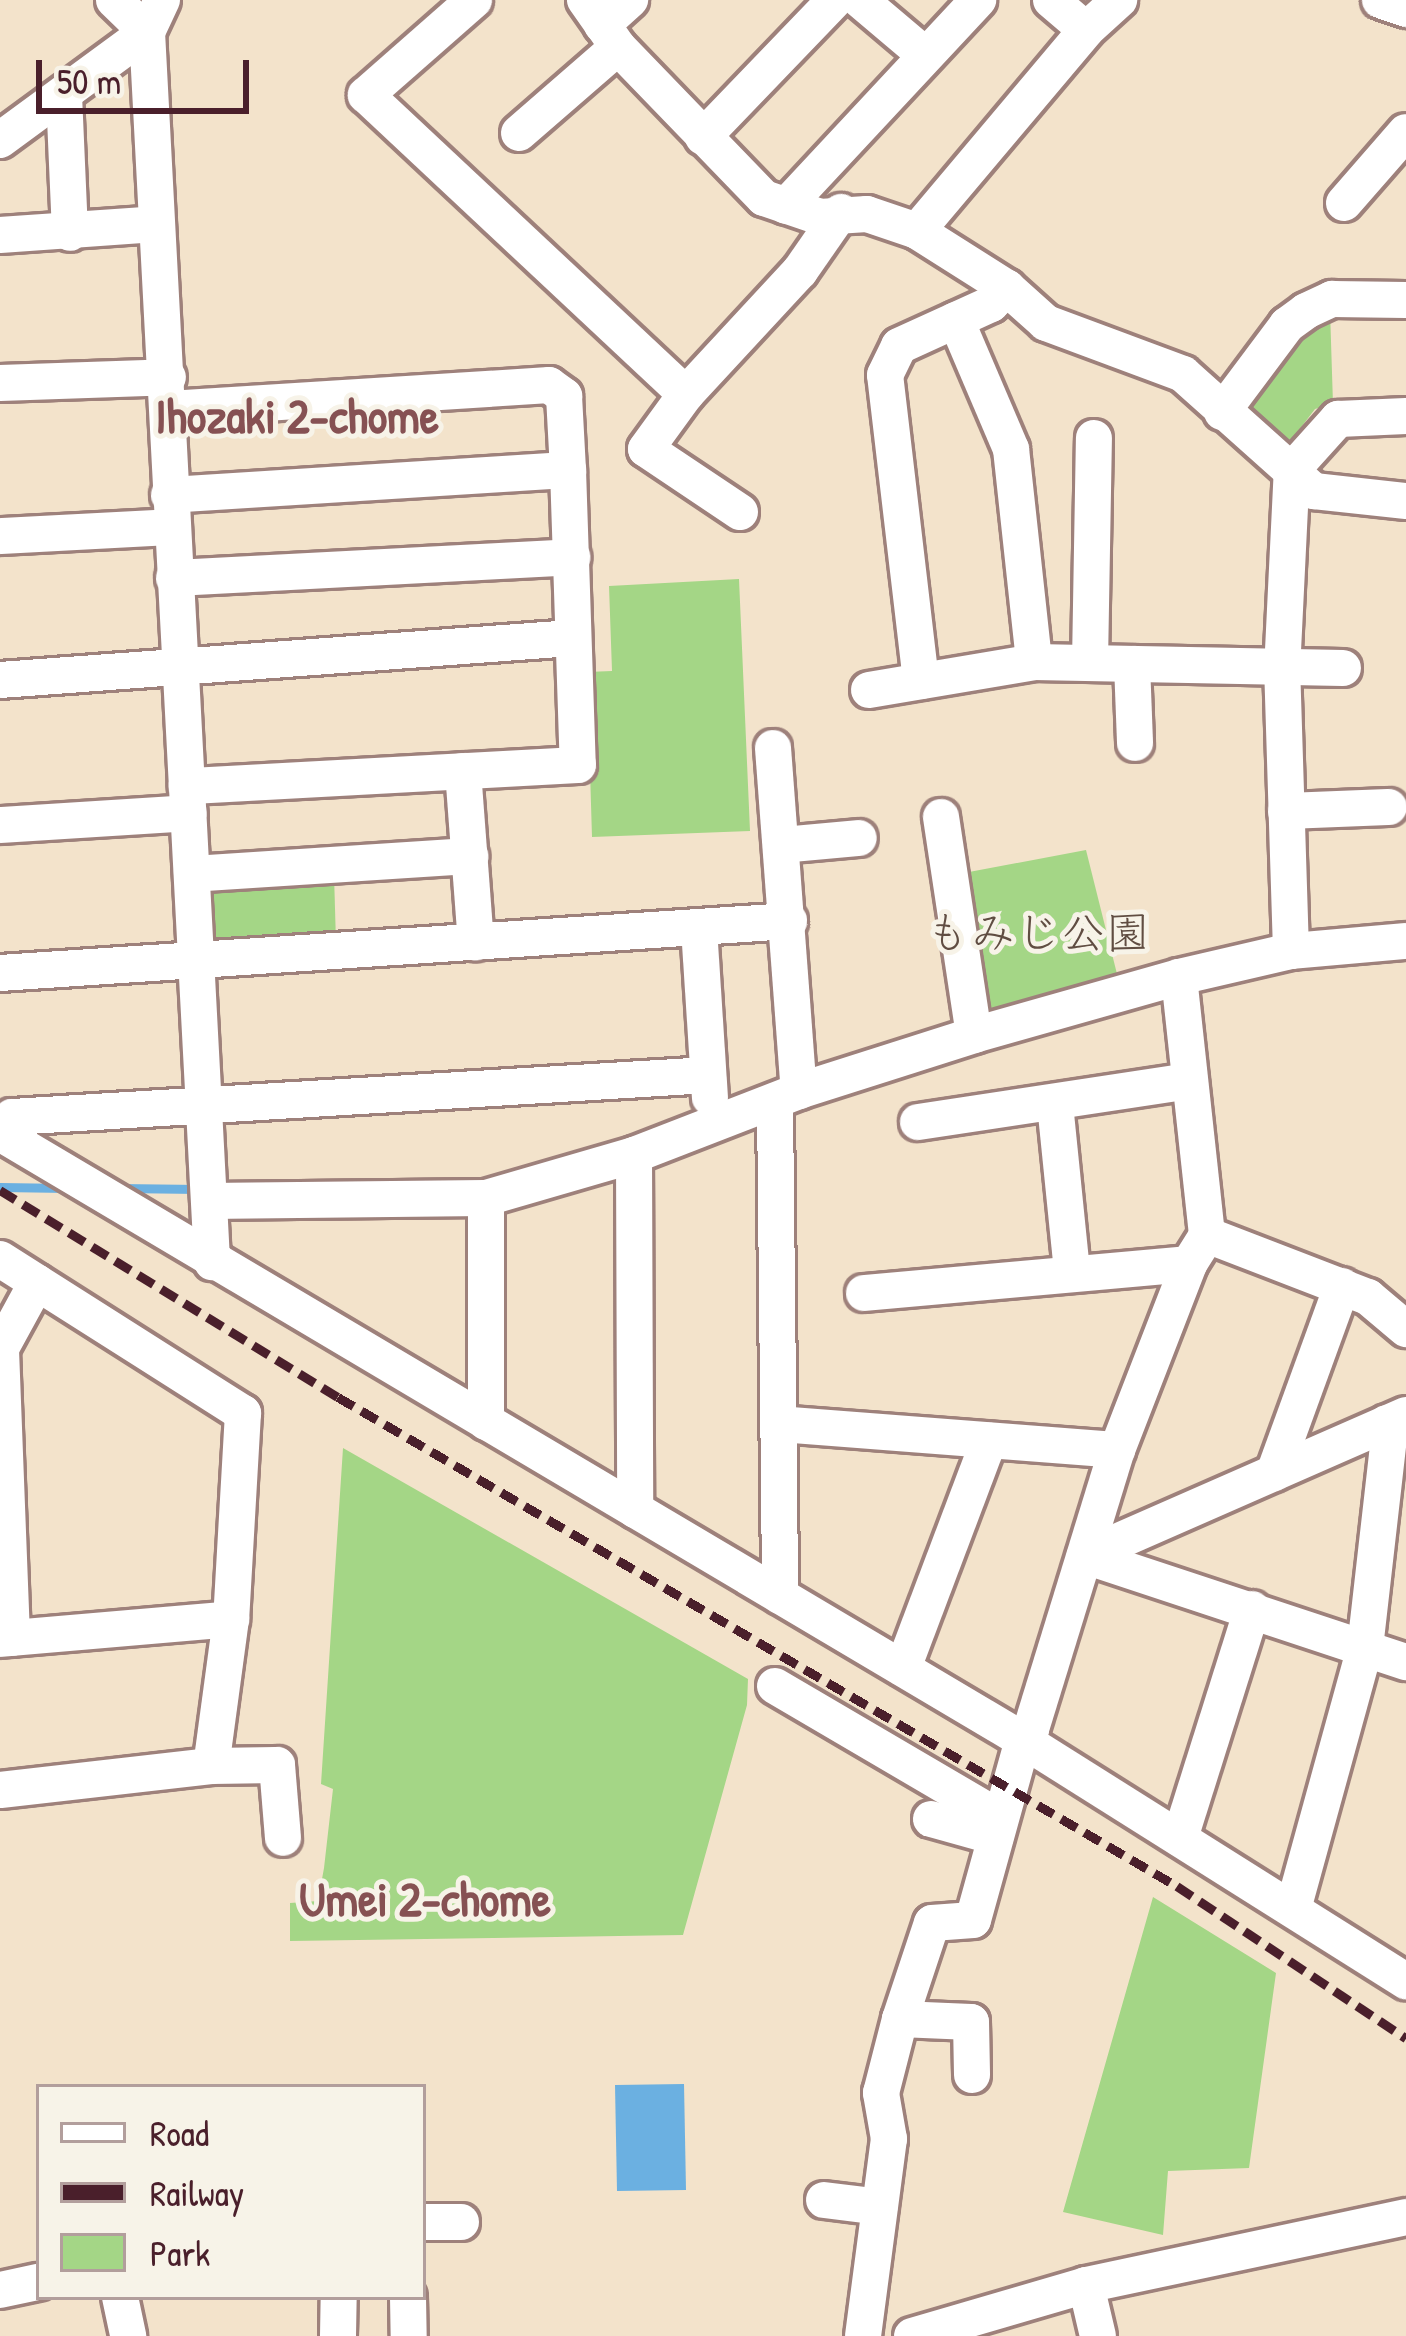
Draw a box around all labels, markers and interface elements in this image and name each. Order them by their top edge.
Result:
scale bar [42,36,255,110]
text: 50 m [57,56,121,105]
district label: Ihozaki 2-chome [155,387,439,445]
park label: もみじ公園 [926,905,1150,959]
district label: Umei 2-chome [299,1870,551,1928]
legend [36,2084,426,2300]
text: Road [150,2108,209,2157]
text: Railway [150,2168,244,2217]
text: Park [150,2228,210,2277]

